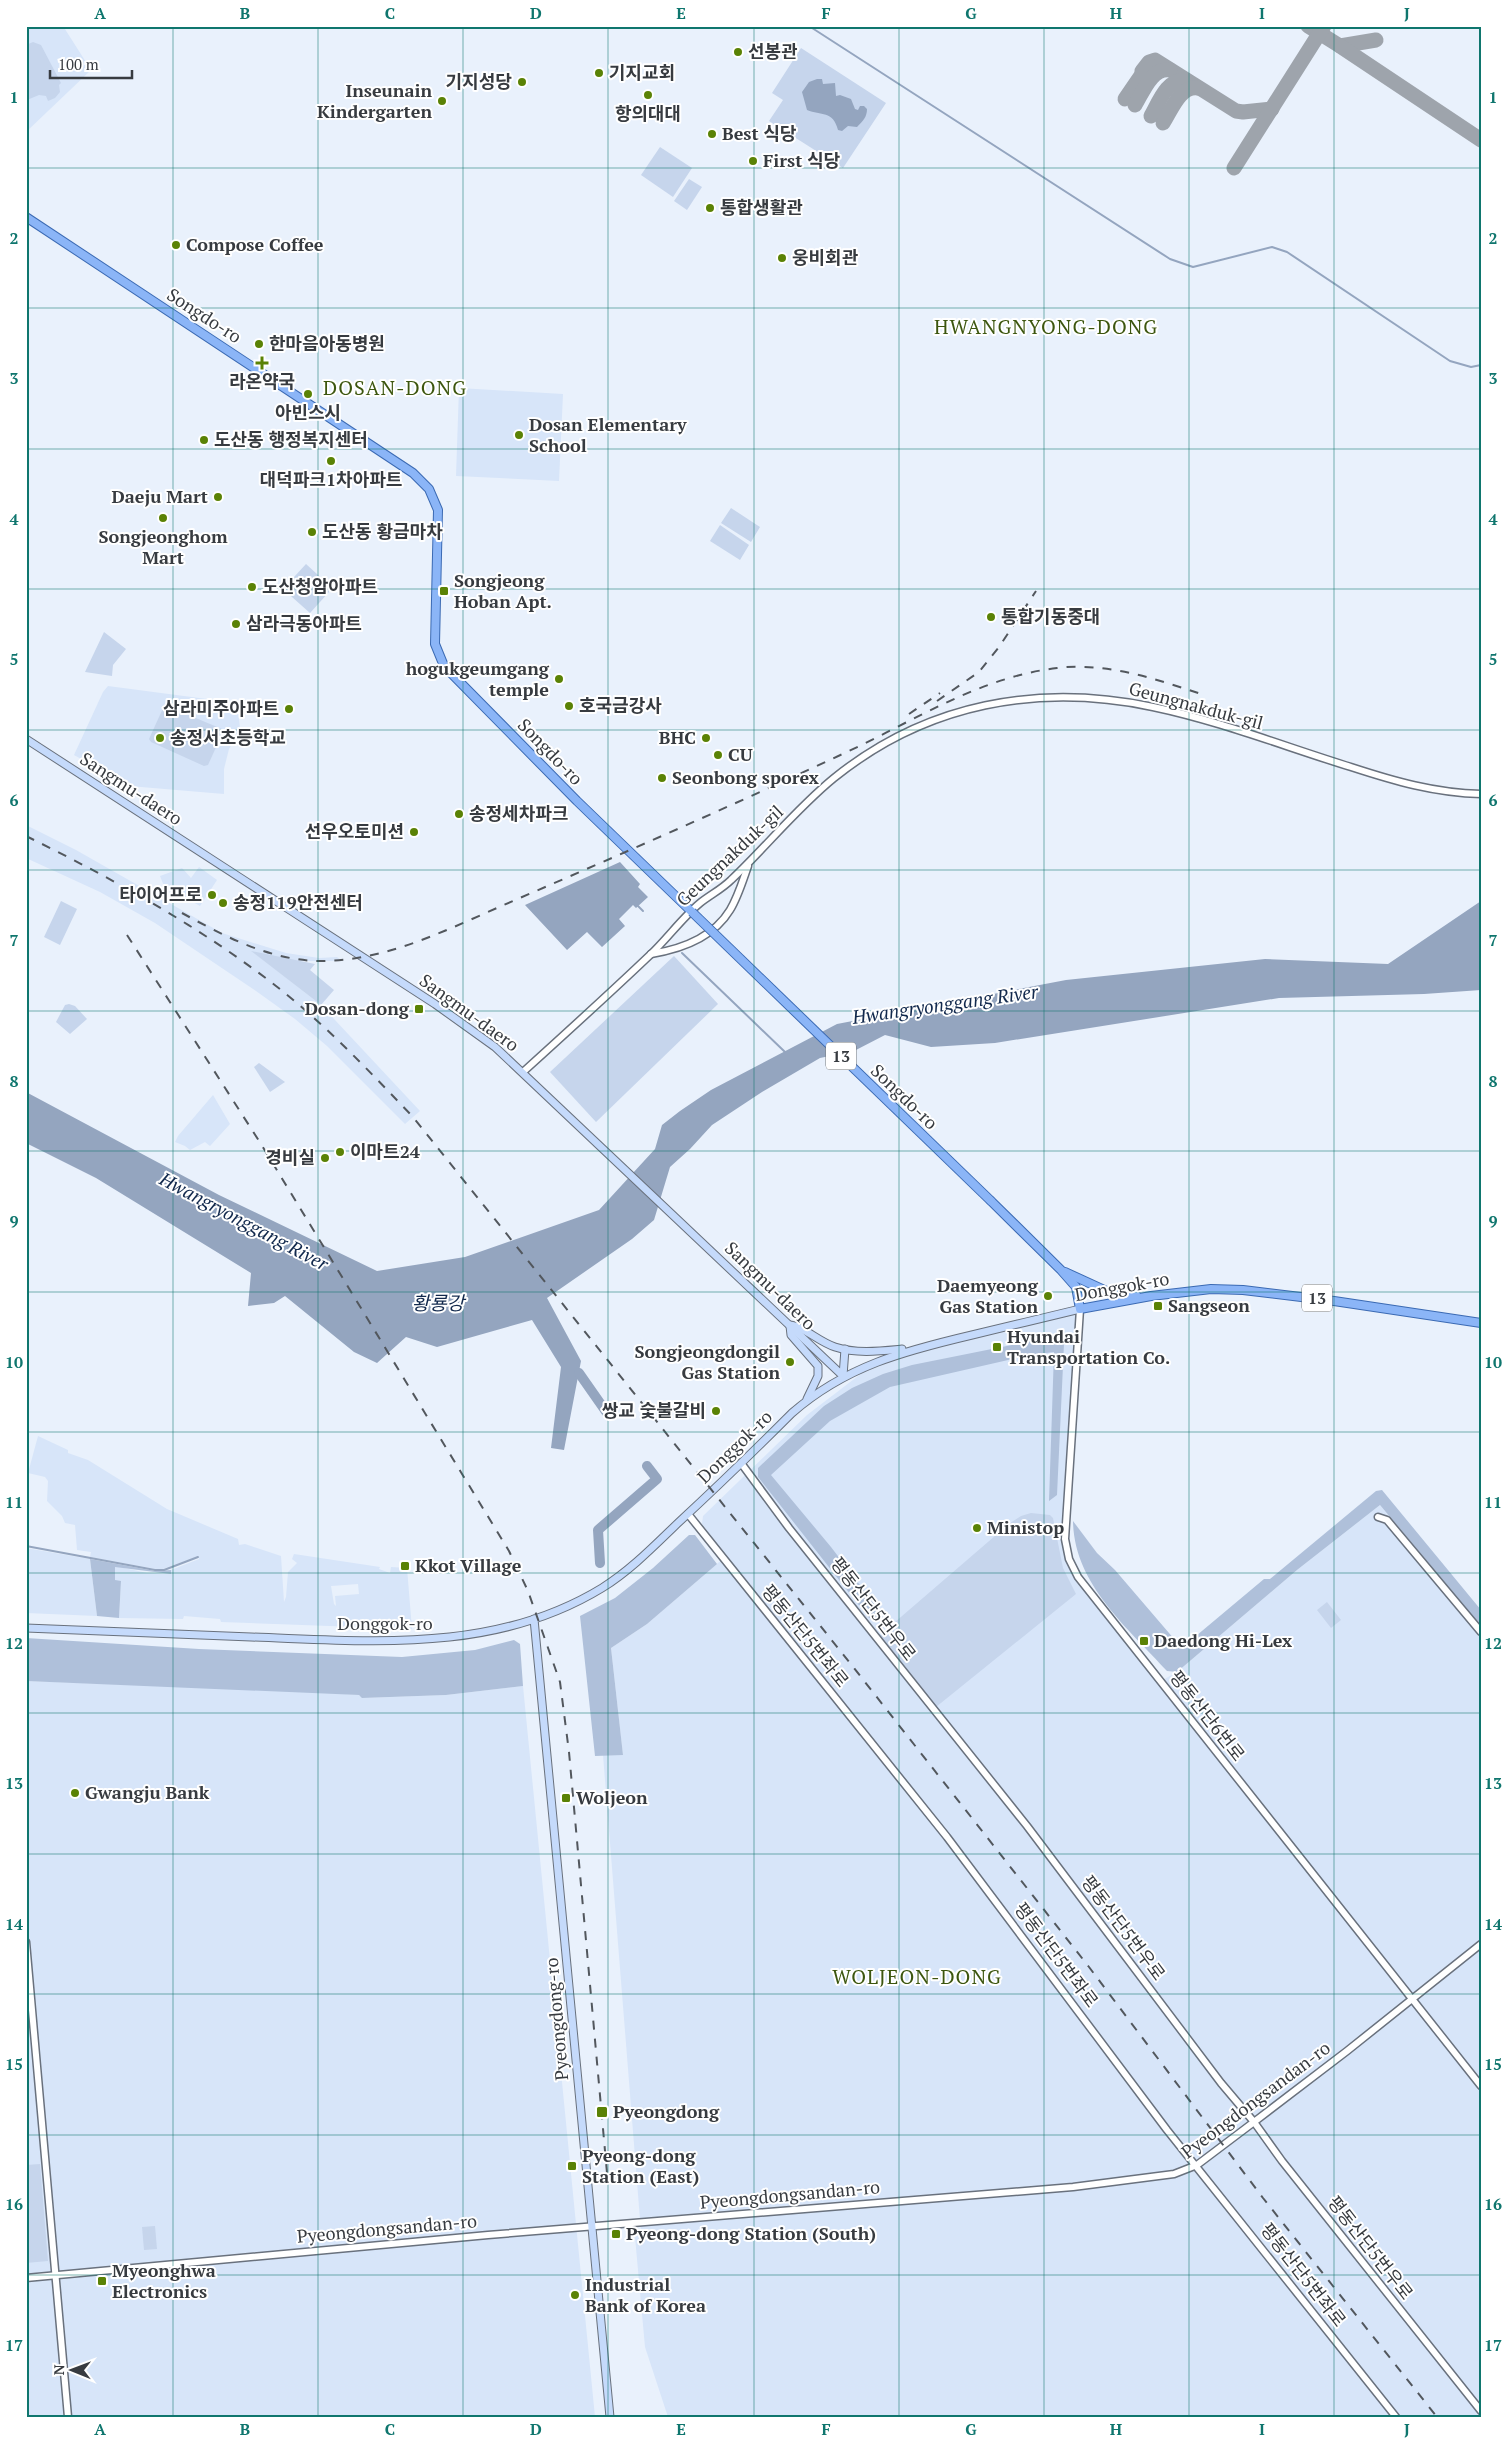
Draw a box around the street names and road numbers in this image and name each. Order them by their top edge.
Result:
street label: Songdo-ro [163,282,246,348]
street label: Geungnakduk-gil [1126,676,1266,734]
street label: Songdo-ro [513,713,589,790]
street label: Sangmu-daero [76,746,187,830]
street label: Geungnakduk-gil [671,799,788,911]
street label: Sangmu-daero [415,968,524,1056]
road number: 13 [826,1042,856,1070]
street label: Songdo-ro [866,1058,943,1134]
street label: Sangmu-daero [720,1236,821,1335]
street label: Donggok-ro [1073,1266,1171,1306]
road number: 13 [1302,1285,1332,1312]
street label: Donggok-ro [692,1404,777,1488]
street label: 평동산단5번우로 [826,1552,922,1665]
street label: 평동산단5번좌로 [757,1579,855,1692]
street label: Donggok-ro [337,1611,433,1635]
street label: 평동산단6번로 [1165,1665,1251,1766]
street label: 평동산단5번우로 [1076,1870,1171,1985]
street label: 평동산단5번좌로 [1009,1897,1104,2012]
street label: Pyeongdong-ro [539,1957,573,2082]
street label: Pyeongdongsandan-ro [1176,2035,1335,2163]
street label: Pyeongdongsandan-ro [699,2174,881,2214]
street label: 평동산단5번우로 [1323,2191,1419,2304]
street label: Pyeongdongsandan-ro [296,2208,478,2248]
street label: 평동산단5번좌로 [1256,2218,1352,2331]

